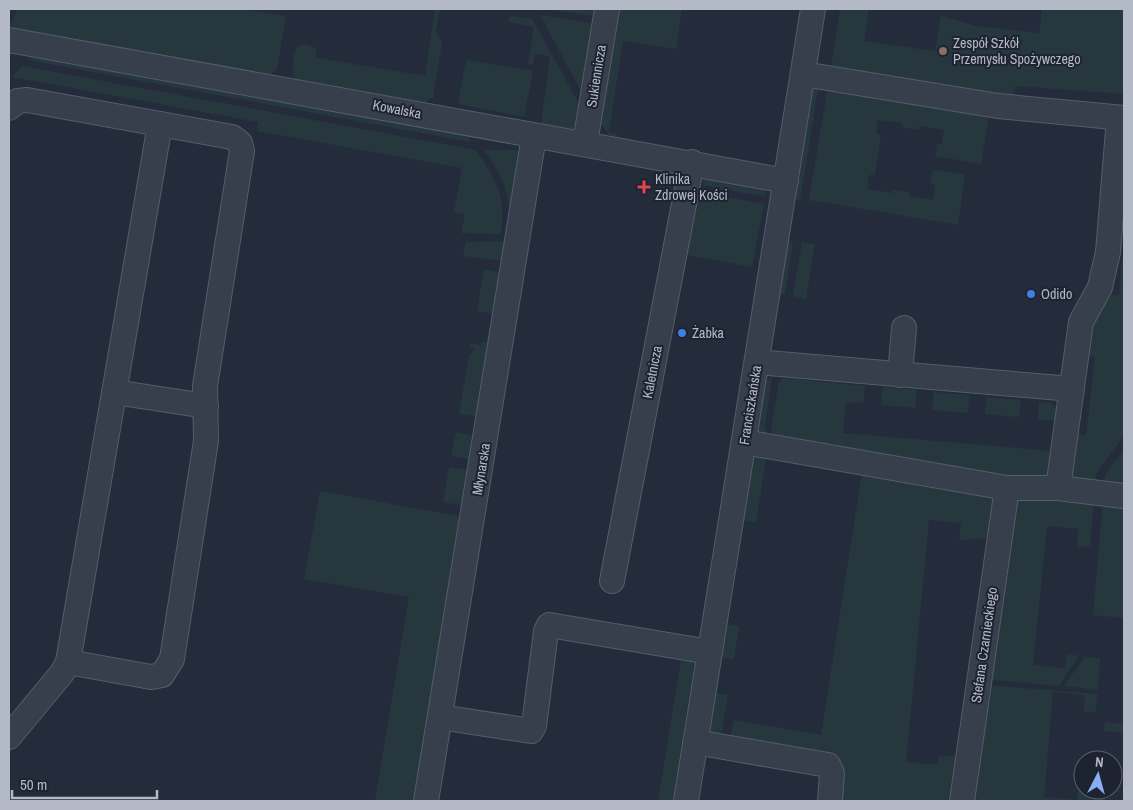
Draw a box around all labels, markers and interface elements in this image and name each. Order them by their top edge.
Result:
place label: Zespół Szkół Przemysłu Spożywczego [953,34,1081,68]
street label: Sukiennicza [582,43,610,109]
marker: Zespół Szkół Przemysłu Spożywczego [937,45,949,57]
street label: Kowalska [371,95,423,123]
place label: Klinika Zdrowej Kości [655,170,728,204]
marker: Klinika Zdrowej Kości [637,180,651,194]
place label: Odido [1041,285,1072,303]
marker: Odido [1025,288,1037,300]
place label: Żabka [692,324,725,342]
marker: Żabka [676,327,688,339]
street label: Kaletnicza [638,343,666,400]
street label: Franciszkańska [735,363,765,446]
street label: Młynarska [468,441,494,496]
street label: Stefana Czarnieckiego [967,586,1001,704]
north arrow [1073,750,1123,800]
text: N [1094,753,1104,771]
scale bar [12,768,158,800]
text: 50 m [20,774,47,795]

